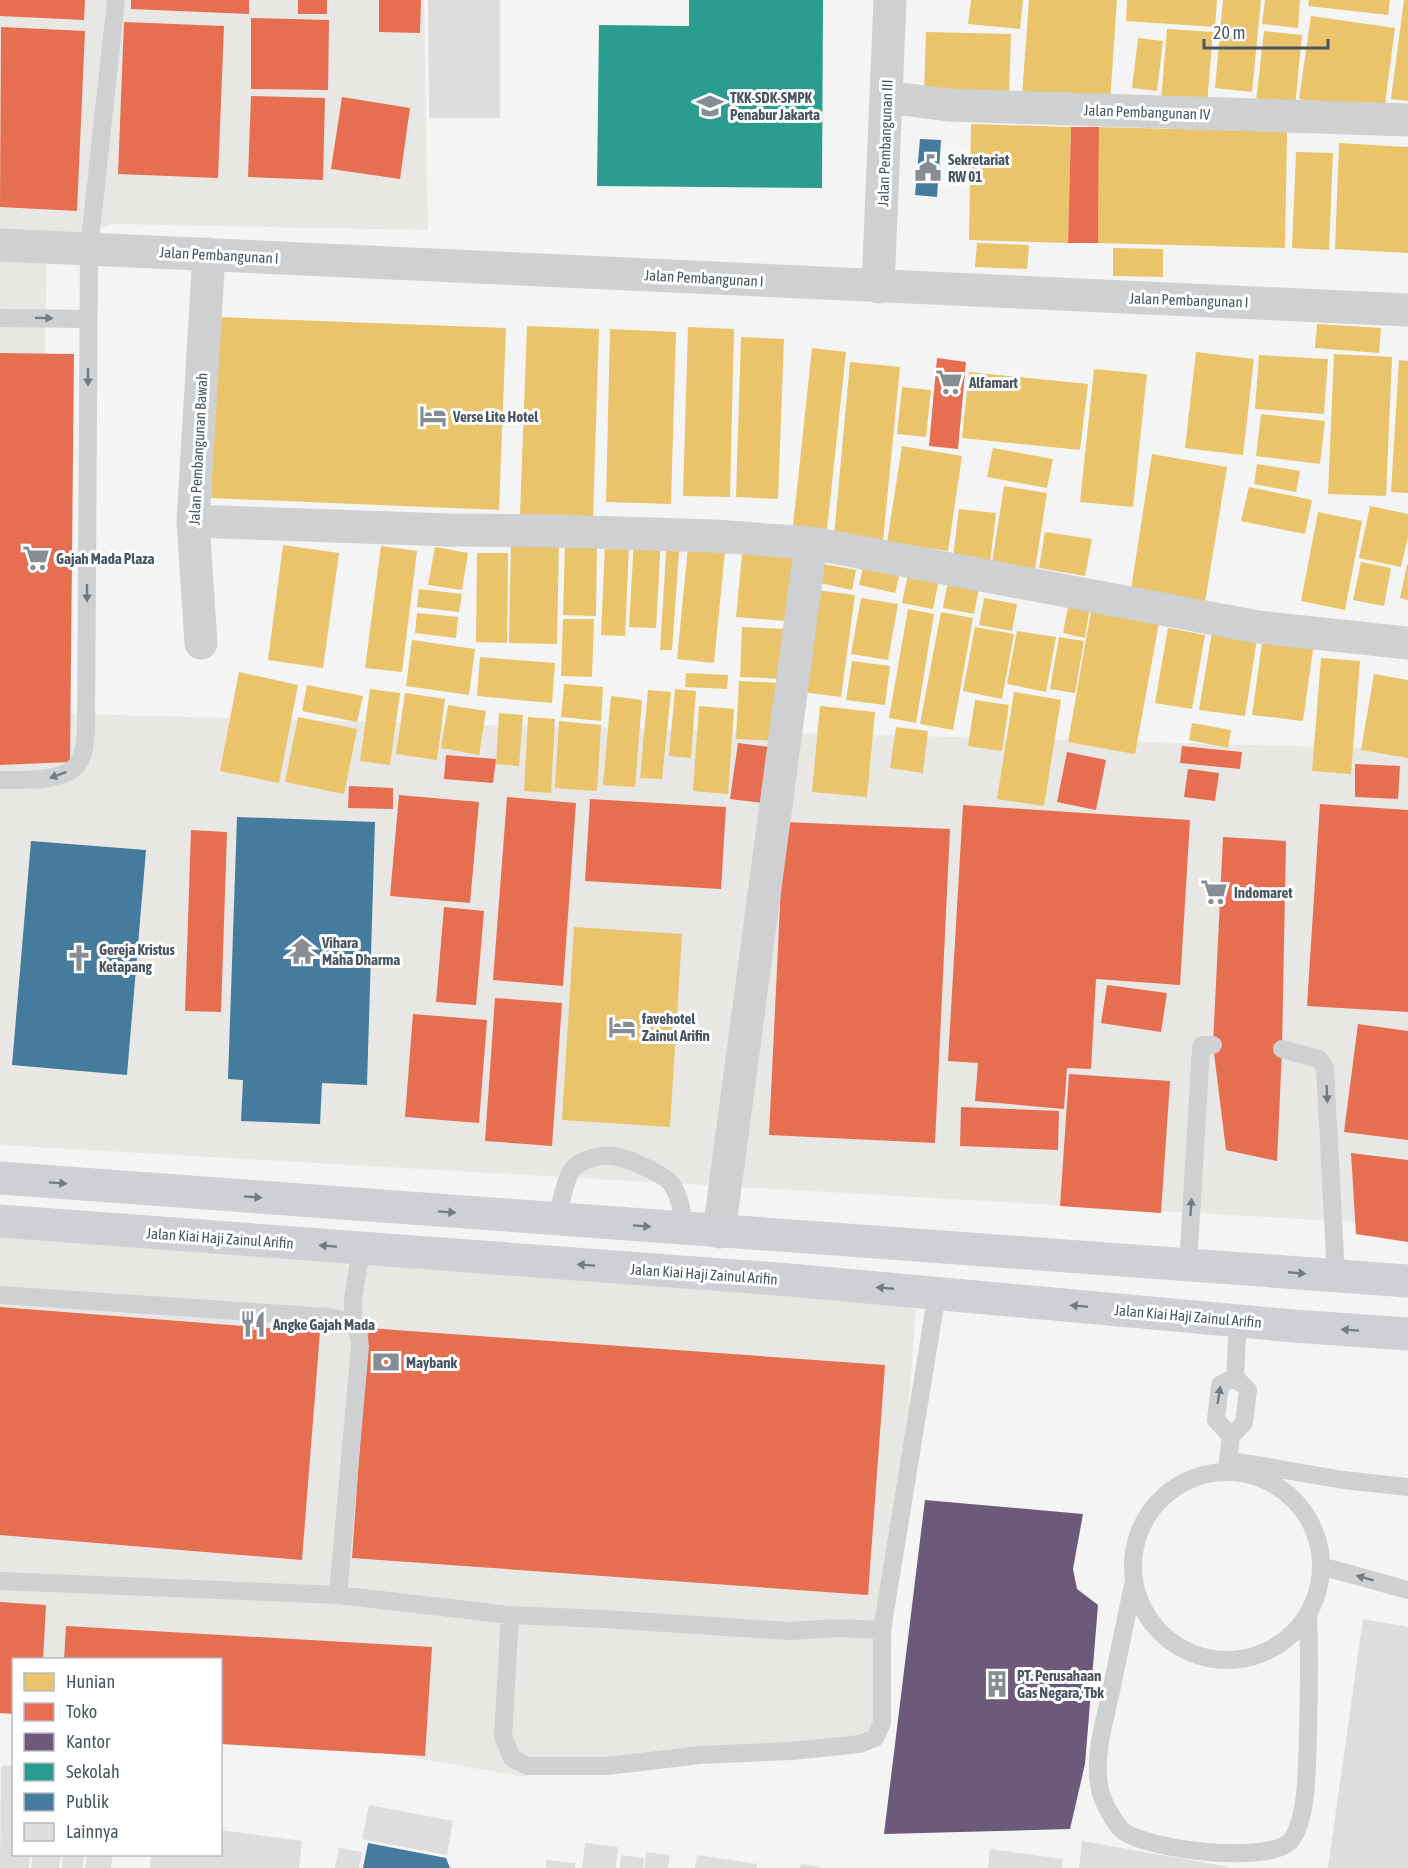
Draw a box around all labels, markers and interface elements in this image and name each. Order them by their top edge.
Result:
scale bar [1204,12,1328,50]
text: 20 m [1213,22,1245,43]
street label: Jalan Pembangunan III [874,79,896,207]
place label: TKK-SDK-SMPK Penabur Jakarta [730,89,820,123]
school or university icon: TKK-SDK-SMPK Penabur Jakarta [695,91,725,121]
street label: Jalan Pembangunan IV [1083,101,1211,123]
place label: Sekretariat RW 01 [948,151,1010,185]
public building icon: Sekretariat RW 01 [913,153,943,183]
street label: Jalan Pembangunan I [159,243,279,267]
street label: Jalan Pembangunan I [644,266,764,290]
street label: Jalan Pembangunan I [1129,289,1249,311]
one-way arrow [34,313,53,323]
supermarket icon: Alfamart [934,367,964,397]
one-way arrow [83,368,93,387]
street label: Jalan Pembangunan Bawah [186,372,210,526]
place label: Alfamart [968,374,1018,391]
hotel icon: Verse Lite Hotel [418,401,448,431]
place label: Verse Lite Hotel [452,408,539,425]
supermarket icon: Gajah Mada Plaza [21,543,51,573]
place label: Gajah Mada Plaza [56,550,155,567]
one-way arrow [82,584,92,603]
one-way arrow [49,770,67,780]
supermarket icon: Indomaret [1199,877,1229,907]
place label: Indomaret [1234,884,1293,901]
place label: Vihara Maha Dharma [321,934,400,968]
temple icon: Vihara Maha Dharma [287,936,317,966]
place label: Gereja Kristus Ketapang [99,941,176,975]
church icon: Gereja Kristus Ketapang [64,943,94,973]
place label: favehotel Zainul Arifin [641,1010,710,1044]
hotel icon: favehotel Zainul Arifin [607,1012,637,1042]
one-way arrow [1322,1084,1331,1103]
one-way arrow [49,1178,68,1187]
one-way arrow [243,1193,262,1202]
one-way arrow [1187,1197,1196,1216]
one-way arrow [438,1207,457,1217]
one-way arrow [632,1221,651,1231]
street label: Jalan Kiai Haji Zainul Arifin [146,1224,294,1252]
one-way arrow [319,1241,338,1251]
one-way arrow [576,1260,595,1270]
street label: Jalan Kiai Haji Zainul Arifin [630,1260,778,1288]
one-way arrow [1288,1268,1307,1278]
one-way arrow [875,1283,894,1293]
one-way arrow [1069,1301,1088,1311]
street label: Jalan Kiai Haji Zainul Arifin [1114,1301,1262,1331]
restaurant icon: Angke Gajah Mada [238,1309,268,1339]
place label: Angke Gajah Mada [272,1316,375,1333]
one-way arrow [1340,1325,1359,1334]
bank icon: Maybank [371,1347,401,1377]
place label: Maybank [406,1354,458,1371]
one-way arrow [1215,1385,1224,1404]
one-way arrow [1356,1573,1374,1582]
legend [12,1658,222,1856]
place label: PT. Perusahaan Gas Negara, Tbk [1017,1667,1104,1701]
building icon: PT. Perusahaan Gas Negara, Tbk [982,1669,1012,1699]
text: Hunian [66,1671,115,1692]
text: Toko [66,1701,97,1722]
text: Kantor [66,1731,111,1752]
text: Sekolah [66,1761,120,1782]
text: Publik [66,1791,109,1812]
text: Lainnya [66,1821,119,1842]

